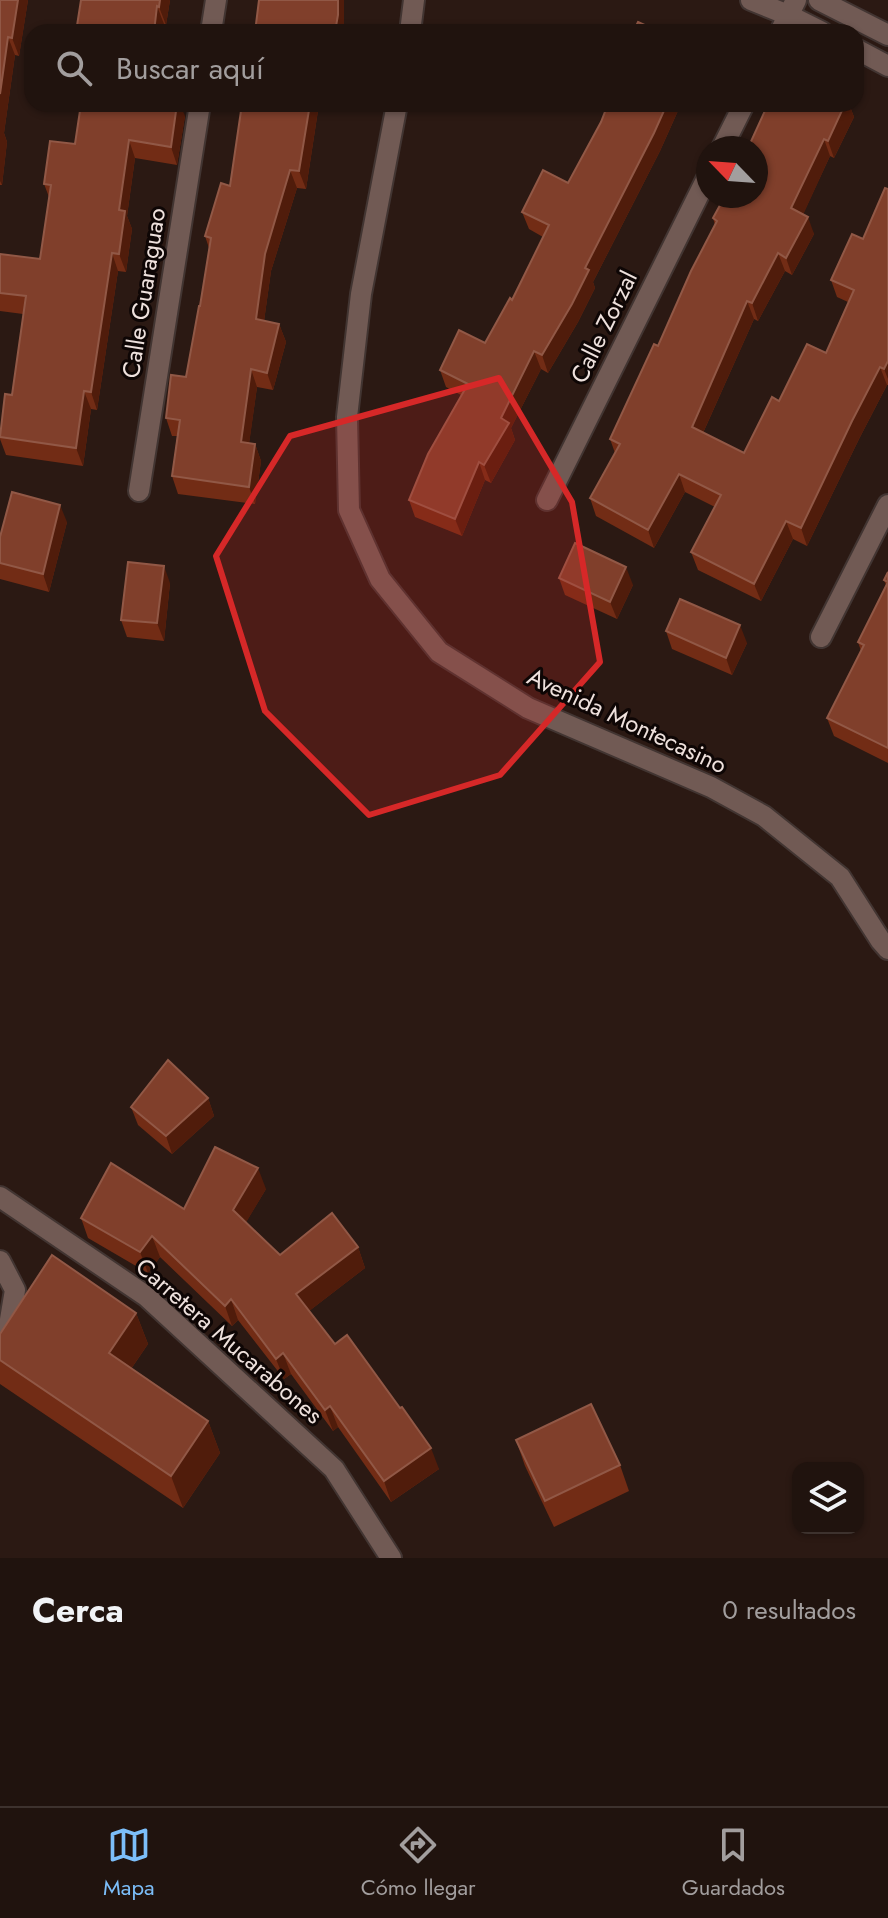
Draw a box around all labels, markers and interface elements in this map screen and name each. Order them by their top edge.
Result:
search box [24,24,864,112]
icon: search [52,46,96,90]
text: Buscar aquí [116,47,264,90]
north arrow [696,136,768,208]
street label: Calle Guaraguao [113,205,174,381]
street label: Calle Zorzal [561,265,646,389]
street label: Avenida Montecasino [522,659,733,782]
street label: Carretera Mucarabones [128,1249,331,1432]
map controls [792,1462,864,1534]
button: layers [792,1462,864,1534]
text: Cerca [32,1586,124,1635]
text: 0 resultados [722,1591,856,1629]
tab: Mapa [103,1823,155,1903]
tab: Cómo llegar [361,1823,476,1903]
tab: Guardados [682,1823,785,1903]

